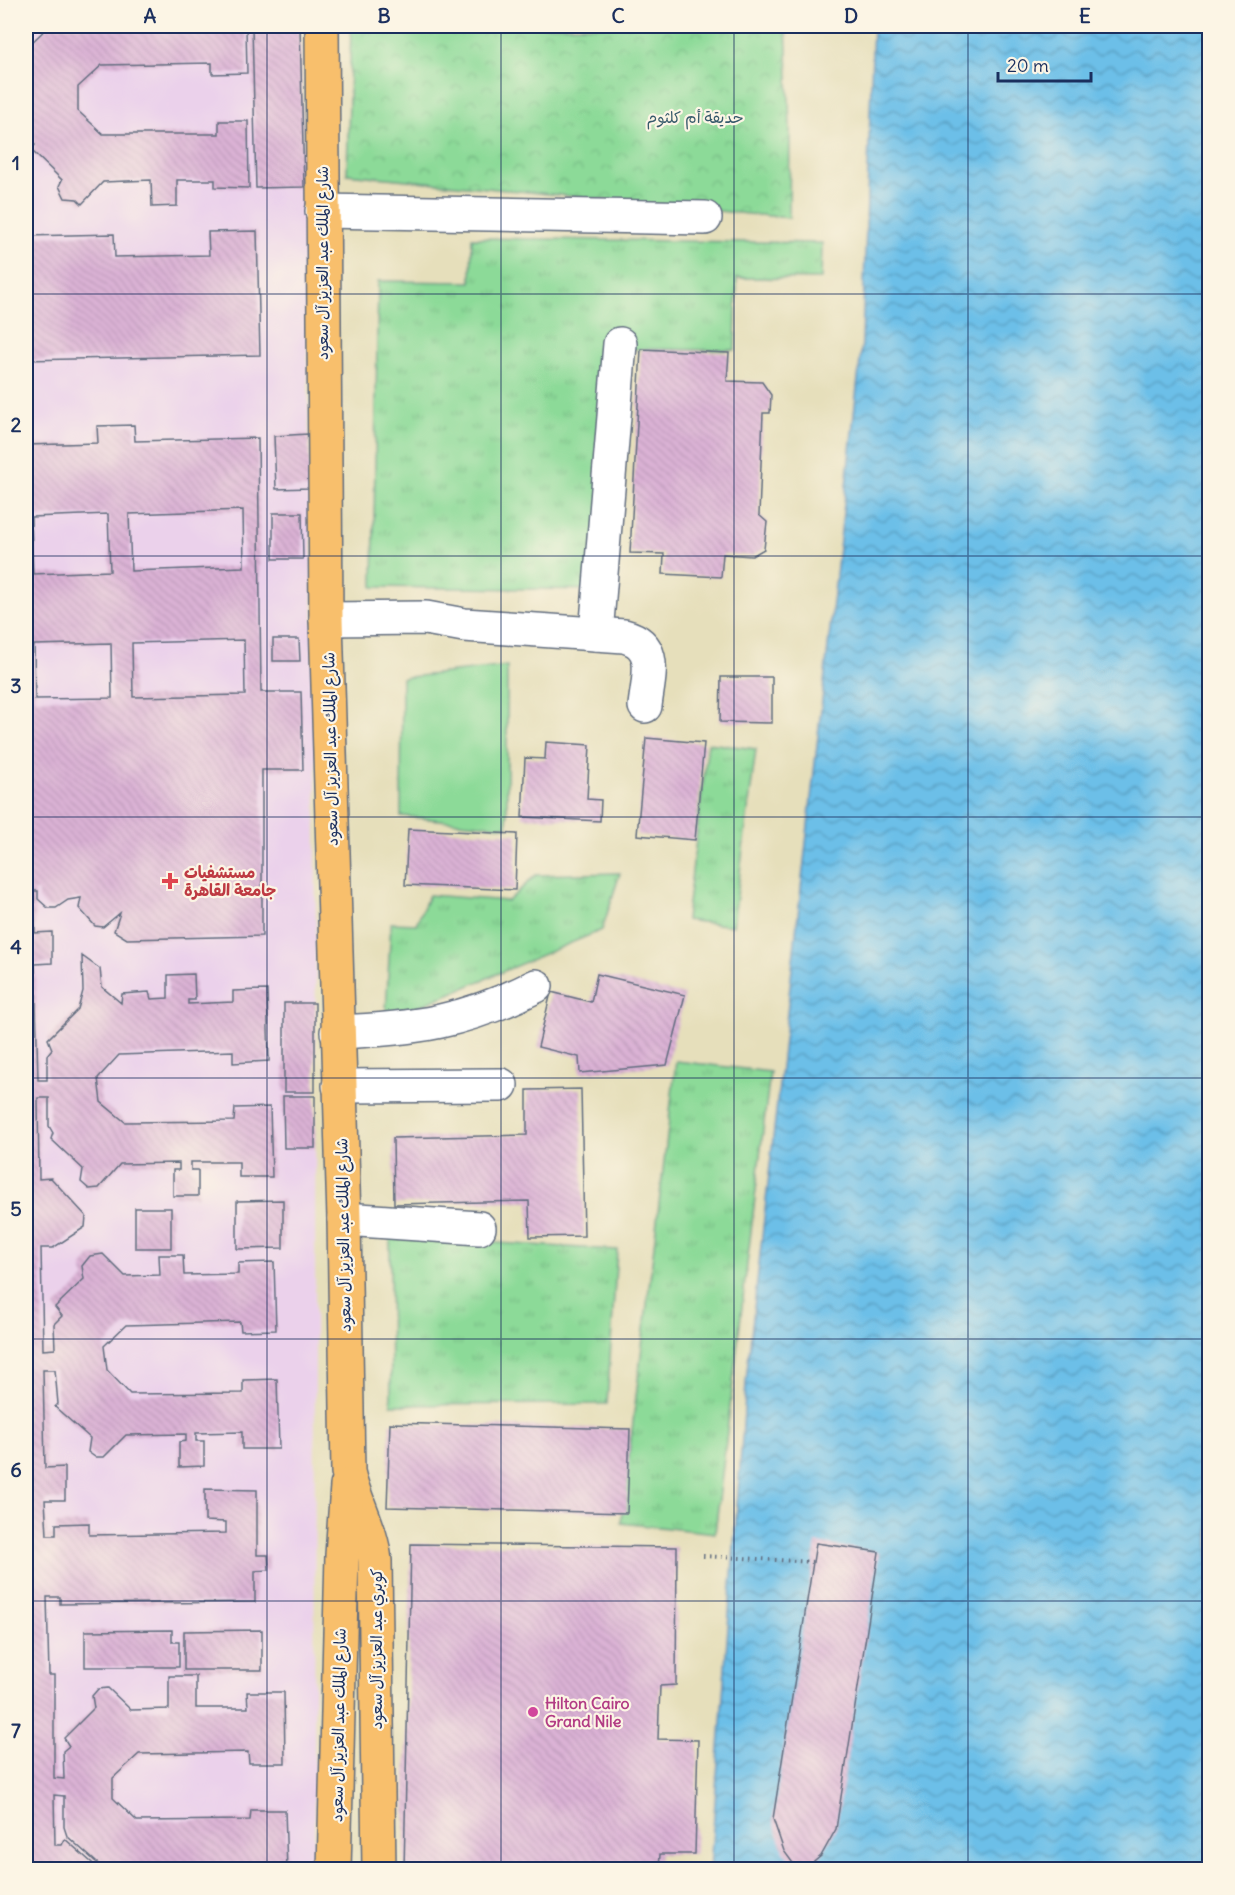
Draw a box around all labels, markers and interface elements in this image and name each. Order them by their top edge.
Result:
text: A [144,3,157,28]
text: B [377,3,391,28]
text: C [611,3,625,28]
text: D [844,3,858,28]
text: E [1079,3,1091,28]
scale bar [998,45,1091,83]
text: 20 m [1007,54,1049,77]
park label: حديقة أم كلثوم [646,107,744,130]
text: 1 [12,150,20,175]
street label: شارع الملك عبد العزيز آل سعود [312,166,334,360]
text: 2 [11,412,22,437]
street label: شارع الملك عبد العزيز آل سعود [318,652,344,846]
text: 3 [10,673,22,698]
place label: مستشفيات جامعة القاهرة [184,862,276,900]
marker: مستشفيات جامعة القاهرة [161,872,179,890]
text: 4 [10,934,22,959]
street label: شارع الملك عبد العزيز آل سعود [331,1138,357,1332]
text: 5 [10,1196,22,1221]
text: 6 [10,1457,22,1482]
street label: كوبري عبد العزيز آل سعود [366,1568,388,1730]
street label: شارع الملك عبد العزيز آل سعود [326,1628,352,1822]
place label: Hilton Cairo Grand Nile [545,1693,630,1731]
marker: Hilton Cairo Grand Nile [526,1705,540,1719]
text: 7 [11,1718,21,1743]

